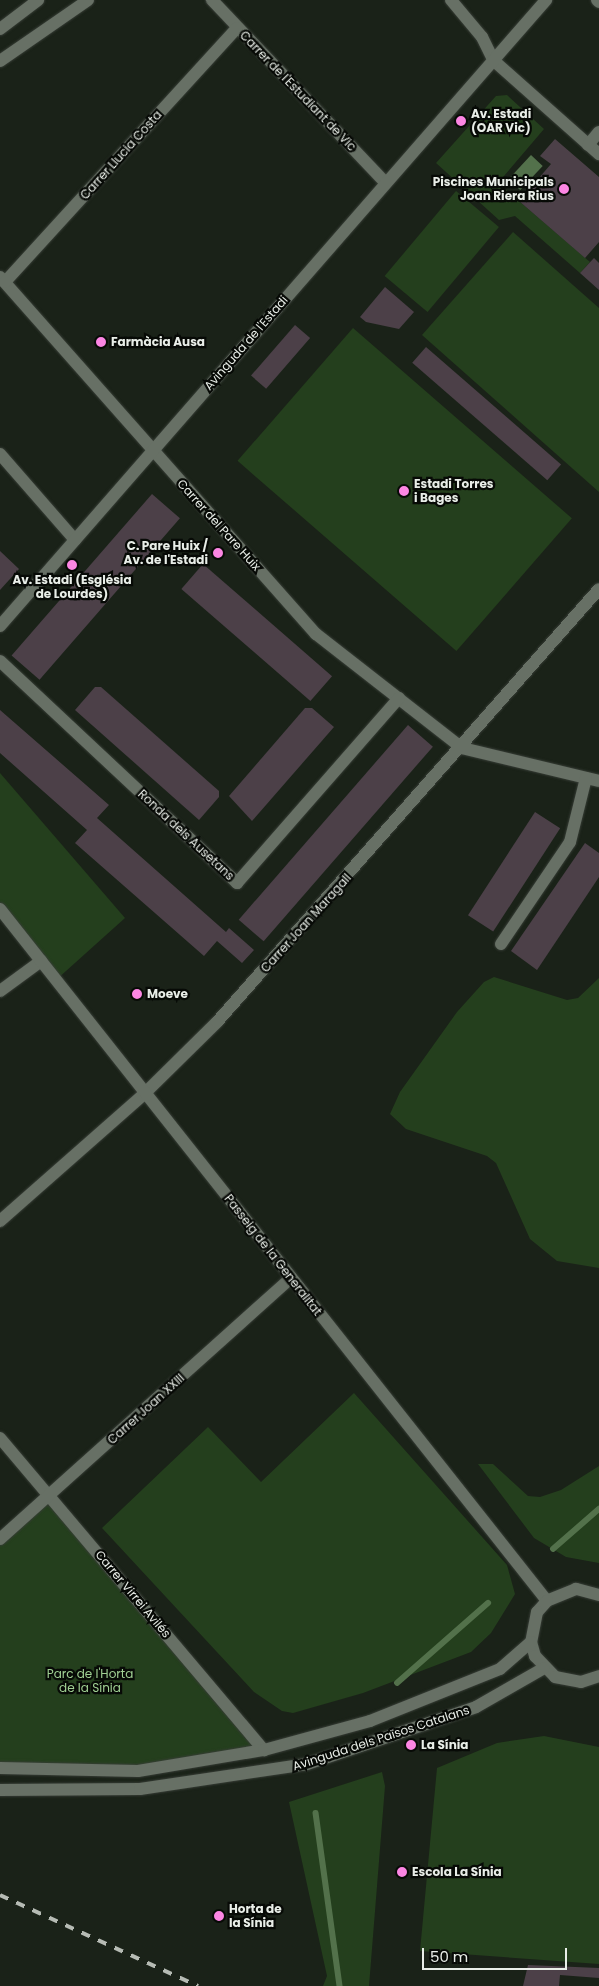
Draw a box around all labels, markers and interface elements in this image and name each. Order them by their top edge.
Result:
street label: Carrer de l'Estudiant de Vic [237,28,359,154]
place label: Av. Estadi (OAR Vic) [471,107,531,135]
street label: Carrer Llucia Costa [77,108,165,202]
marker: Av. Estadi (OAR Vic) [455,115,467,127]
place label: Piscines Municipals Joan Riera Rius [433,175,554,203]
marker: Piscines Municipals Joan Riera Rius [558,183,570,195]
street label: Avinguda de l'Estadi [201,293,291,393]
place label: Farmàcia Ausa [111,335,205,349]
marker: Farmàcia Ausa [95,336,107,348]
street label: Carrer del Pare Huix [174,476,264,574]
place label: Estadi Torres i Bages [414,477,494,505]
marker: Estadi Torres i Bages [398,485,410,497]
place label: C. Pare Huix / Av. de l'Estadi [124,539,208,567]
marker: C. Pare Huix / Av. de l'Estadi [212,547,224,559]
marker: Av. Estadi (Església de Lourdes) [66,559,78,571]
place label: Av. Estadi (Església de Lourdes) [12,573,132,601]
street label: Ronda dels Ausetans [135,787,237,883]
street label: Carrer Joan Maragall [258,871,354,975]
place label: Moeve [147,987,188,1001]
marker: Moeve [131,988,143,1000]
street label: Passeig de la Generalitat [221,1192,325,1318]
street label: Carrer Joan XXIII [105,1371,187,1447]
street label: Carrer Virrei Avilés [92,1547,174,1641]
park label: Parc de l'Horta de la Sínia [47,1667,133,1695]
street label: Avinguda dels Països Catalans [291,1703,471,1773]
place label: La Sínia [421,1738,468,1752]
marker: La Sínia [405,1739,417,1751]
place label: Escola La Sínia [412,1865,502,1879]
marker: Escola La Sínia [396,1866,408,1878]
place label: Horta de la Sínia [229,1902,282,1930]
marker: Horta de la Sínia [213,1910,225,1922]
scale bar [424,1938,569,1970]
text: 50 m [430,1946,468,1967]

